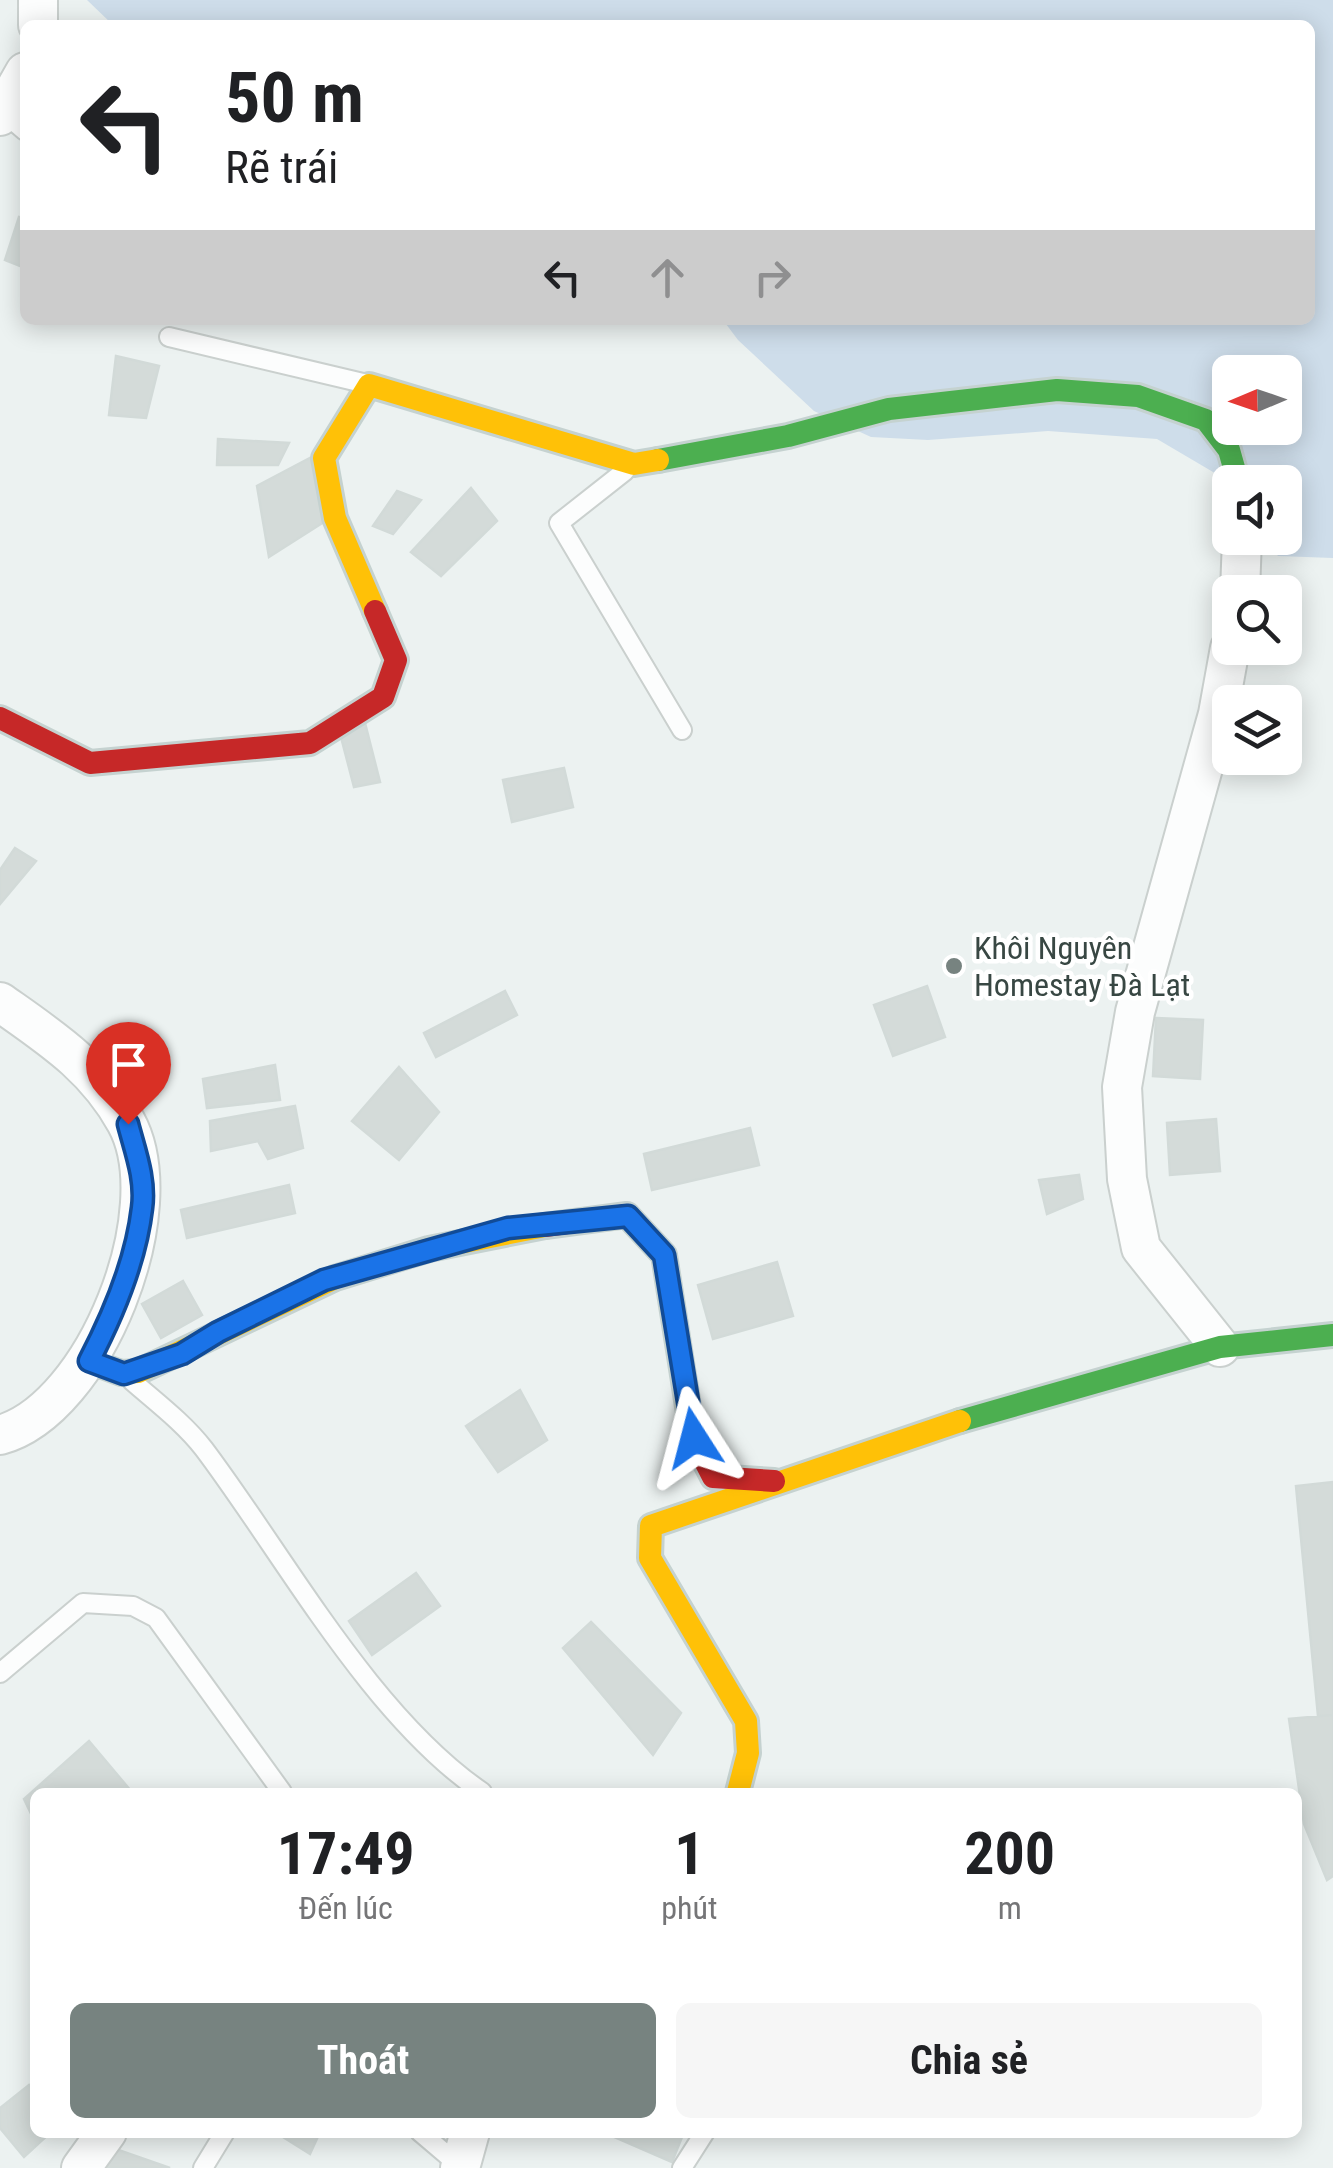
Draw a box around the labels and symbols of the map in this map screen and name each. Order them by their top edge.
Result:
north arrow [1212,355,1302,445]
place label: Khôi Nguyên Homestay Đà Lạt [974,929,1190,1004]
marker: Khôi Nguyên Homestay Đà Lạt [943,955,965,977]
pin [86,1022,171,1125]
position arrow [642,1386,746,1490]

